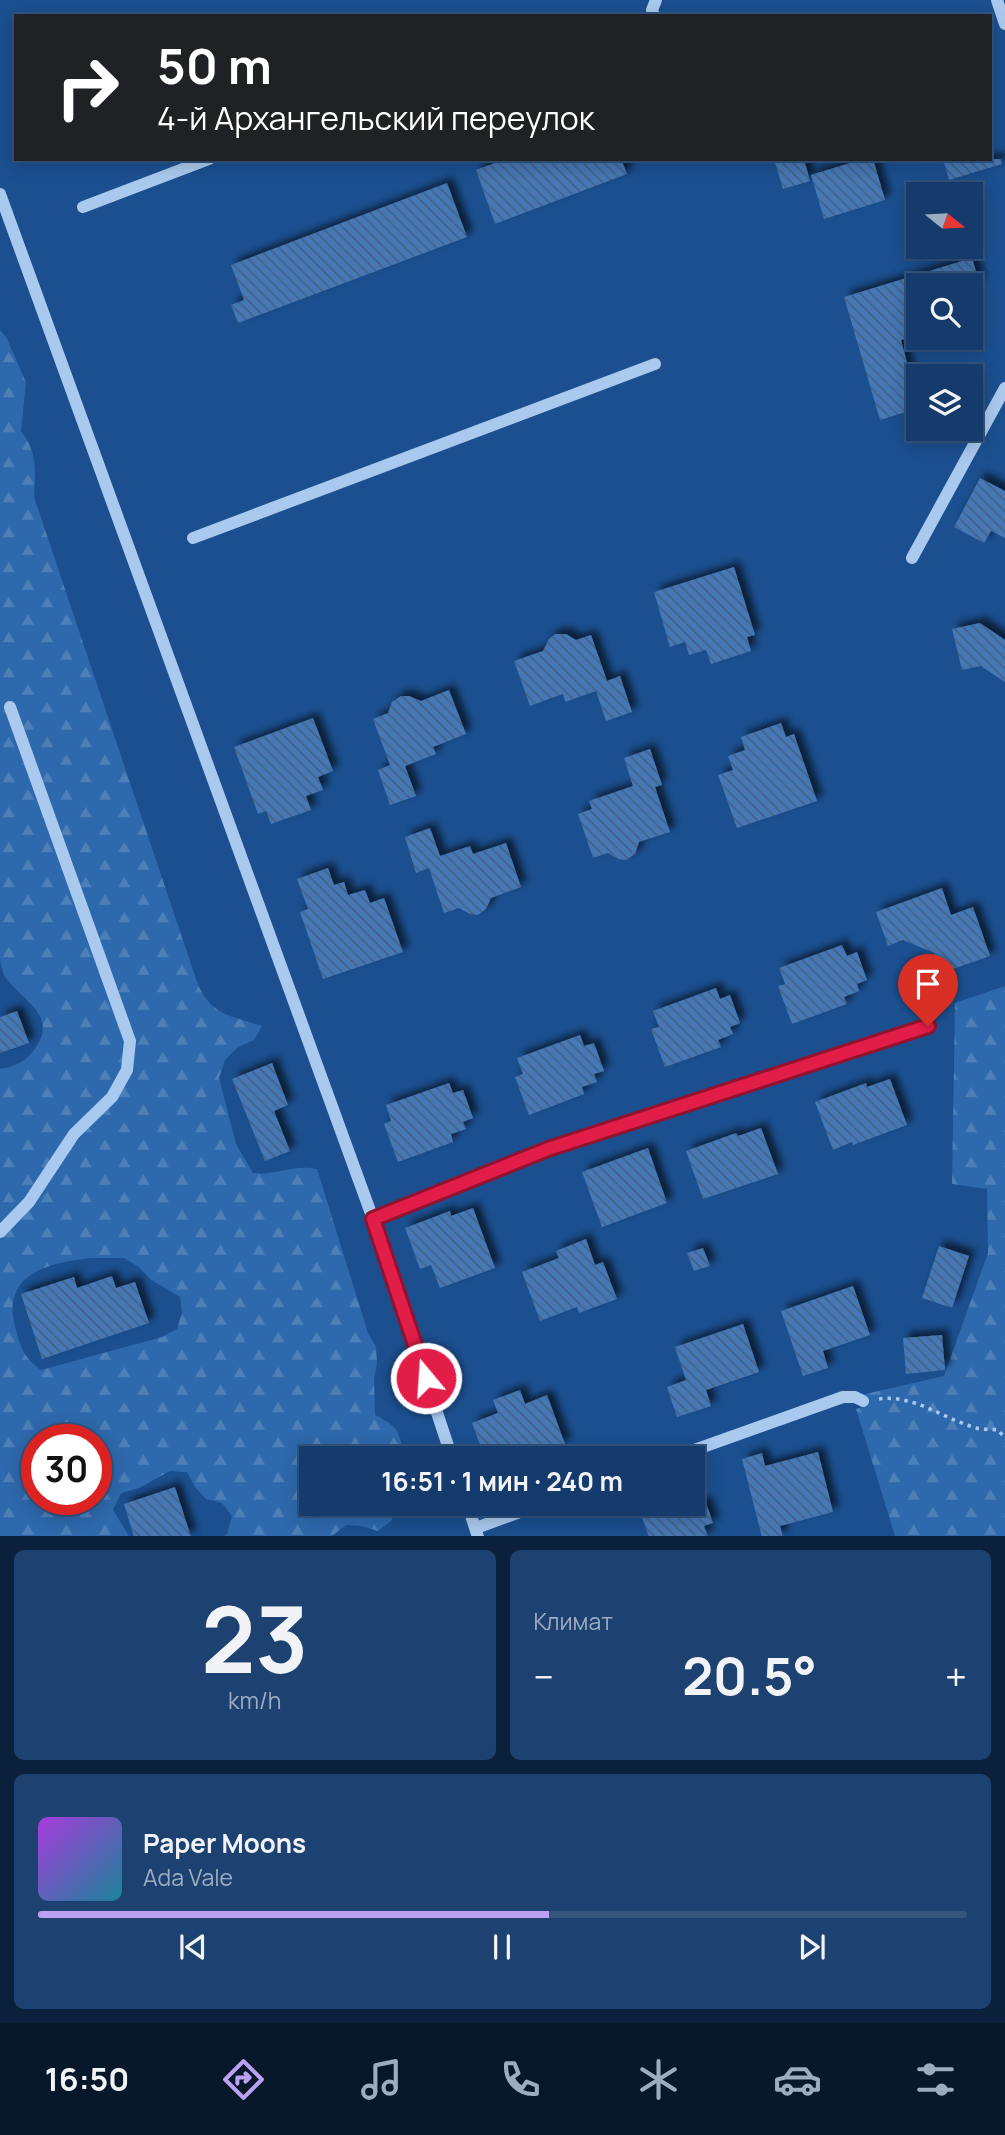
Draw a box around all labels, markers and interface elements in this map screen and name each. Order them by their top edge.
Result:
text: 50 m [157,32,272,99]
icon: right [42,42,133,133]
text: 4-й Архангельский переулок [157,96,595,140]
north arrow [906,182,984,259]
map controls [906,182,983,441]
button: search [906,273,983,350]
button: layers [906,364,983,441]
pin [898,954,958,1026]
icon: arrive [909,965,947,1003]
position arrow [389,1341,463,1415]
speed limit sign: 30 [21,1424,112,1515]
text: 16:51 · 1 мин · 240 m [381,1463,623,1499]
text: 23 [201,1576,308,1700]
text: Климат [534,1605,613,1637]
text: 20.5° [682,1640,817,1711]
text: − [534,1650,554,1702]
text: + [945,1650,967,1702]
text: km/h [228,1684,282,1716]
text: Paper Moons [143,1825,306,1861]
text: Ada Vale [143,1861,233,1893]
icon: previous [174,1928,212,1966]
icon: pause [483,1928,521,1966]
icon: next [793,1928,831,1966]
icon: directions [219,2055,268,2104]
icon: music [357,2055,406,2104]
icon: phone [496,2055,545,2104]
icon: climate [634,2055,683,2104]
icon: car [773,2055,822,2104]
icon: filters [911,2055,960,2104]
text: 16:50 [45,2057,129,2101]

